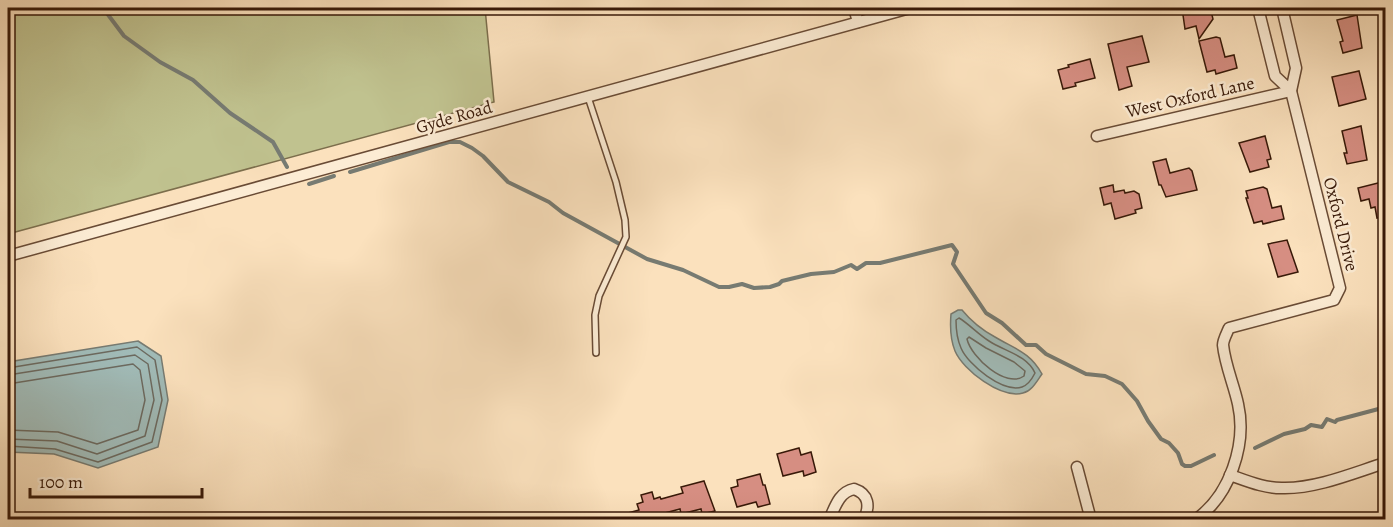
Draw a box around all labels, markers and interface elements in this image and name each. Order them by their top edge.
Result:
street label: West Oxford Lane [1122,71,1257,124]
street label: Gyde Road [413,95,495,139]
street label: Oxford Drive [1318,175,1364,273]
scale bar [30,461,202,499]
text: 100 m [39,470,83,494]

